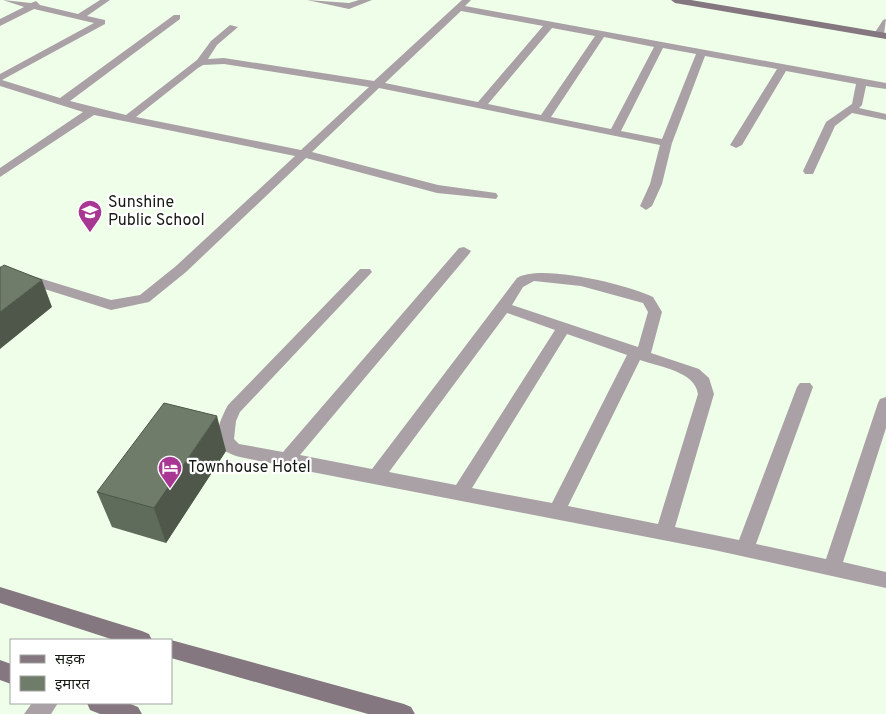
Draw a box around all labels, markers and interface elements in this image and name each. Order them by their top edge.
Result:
place label: Sunshine Public School [108,193,205,231]
school or university icon: Sunshine Public School [77,199,103,233]
hotel icon: Townhouse Hotel [157,455,183,489]
place label: Townhouse Hotel [188,458,311,478]
legend [10,639,172,704]
text: सड़क [55,651,85,670]
text: इमारत [55,676,90,695]

